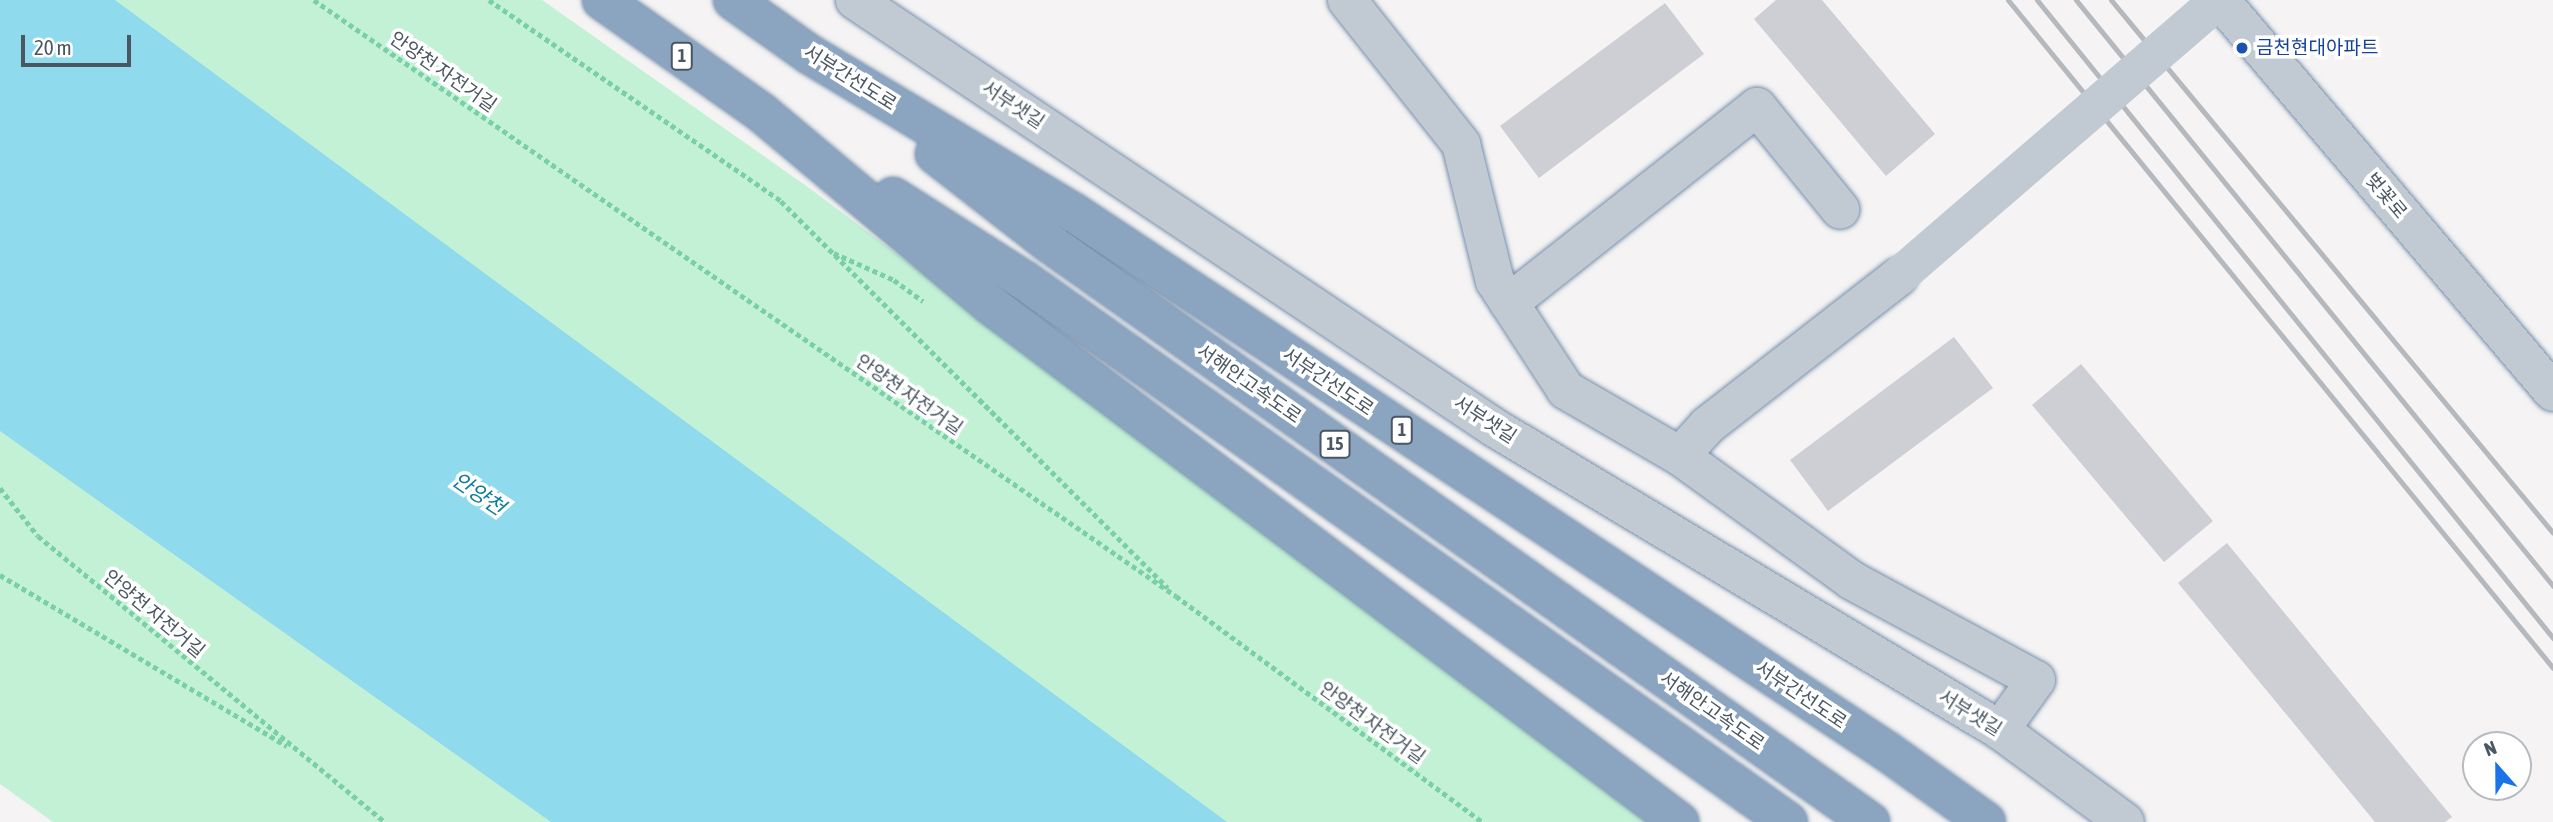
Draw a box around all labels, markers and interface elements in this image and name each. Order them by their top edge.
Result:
scale bar [24,21,135,65]
street label: 안양천 자전거길 [385,27,501,117]
text: 20 m [34,35,72,59]
place label: 금천현대아파트 [2256,37,2378,59]
marker: 금천현대아파트 [2234,40,2250,56]
street label: 서부간선도로 [799,41,901,115]
road number: 1 [670,42,694,70]
street label: 서부샛길 [978,76,1048,134]
street label: 벚꽃로 [2360,169,2412,223]
street label: 서해안고속도로 [1192,340,1306,428]
street label: 서부간선도로 [1278,343,1378,421]
street label: 안양천 자전거길 [851,350,967,440]
street label: 서부샛길 [1449,391,1521,449]
road number: 1 [1390,416,1414,444]
road number: 15 [1319,430,1351,458]
water label: 안양천 [448,466,510,520]
street label: 안양천 자전거길 [99,565,209,663]
street label: 서부간선도로 [1751,656,1851,734]
street label: 서해안고속도로 [1655,667,1769,755]
street label: 안양천 자전거길 [1315,677,1429,769]
street label: 서부샛길 [1934,685,2006,741]
north arrow [2462,731,2532,801]
text: N [2481,736,2499,761]

